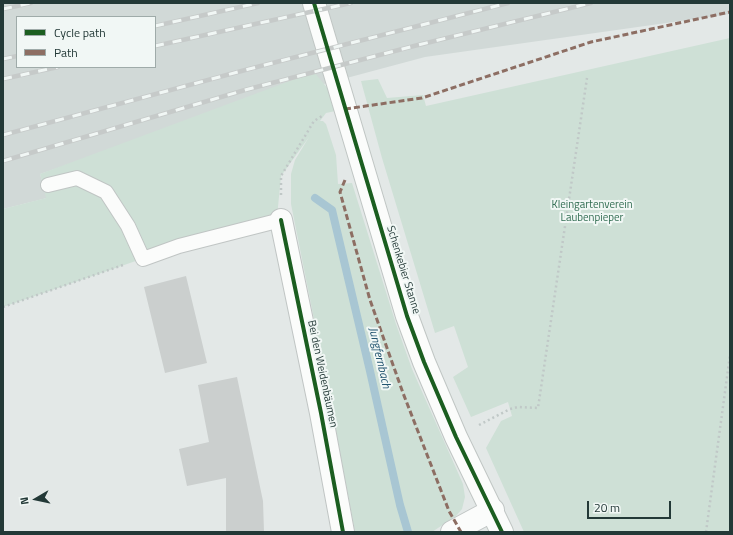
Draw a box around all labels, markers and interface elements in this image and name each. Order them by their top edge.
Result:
legend [16,16,156,68]
text: Cycle path [54,23,106,42]
text: Path [54,43,78,62]
park label: Kleingartenverein Laubenpieper [551,198,633,224]
street label: Schenkebier Stanne [383,224,423,316]
street label: Bei den Weidenbäumen [304,319,340,429]
water label: Jungfernbach [365,326,393,390]
north arrow [16,479,56,519]
scale bar [589,493,673,519]
text: N [16,496,33,506]
text: 20 m [594,498,620,517]

